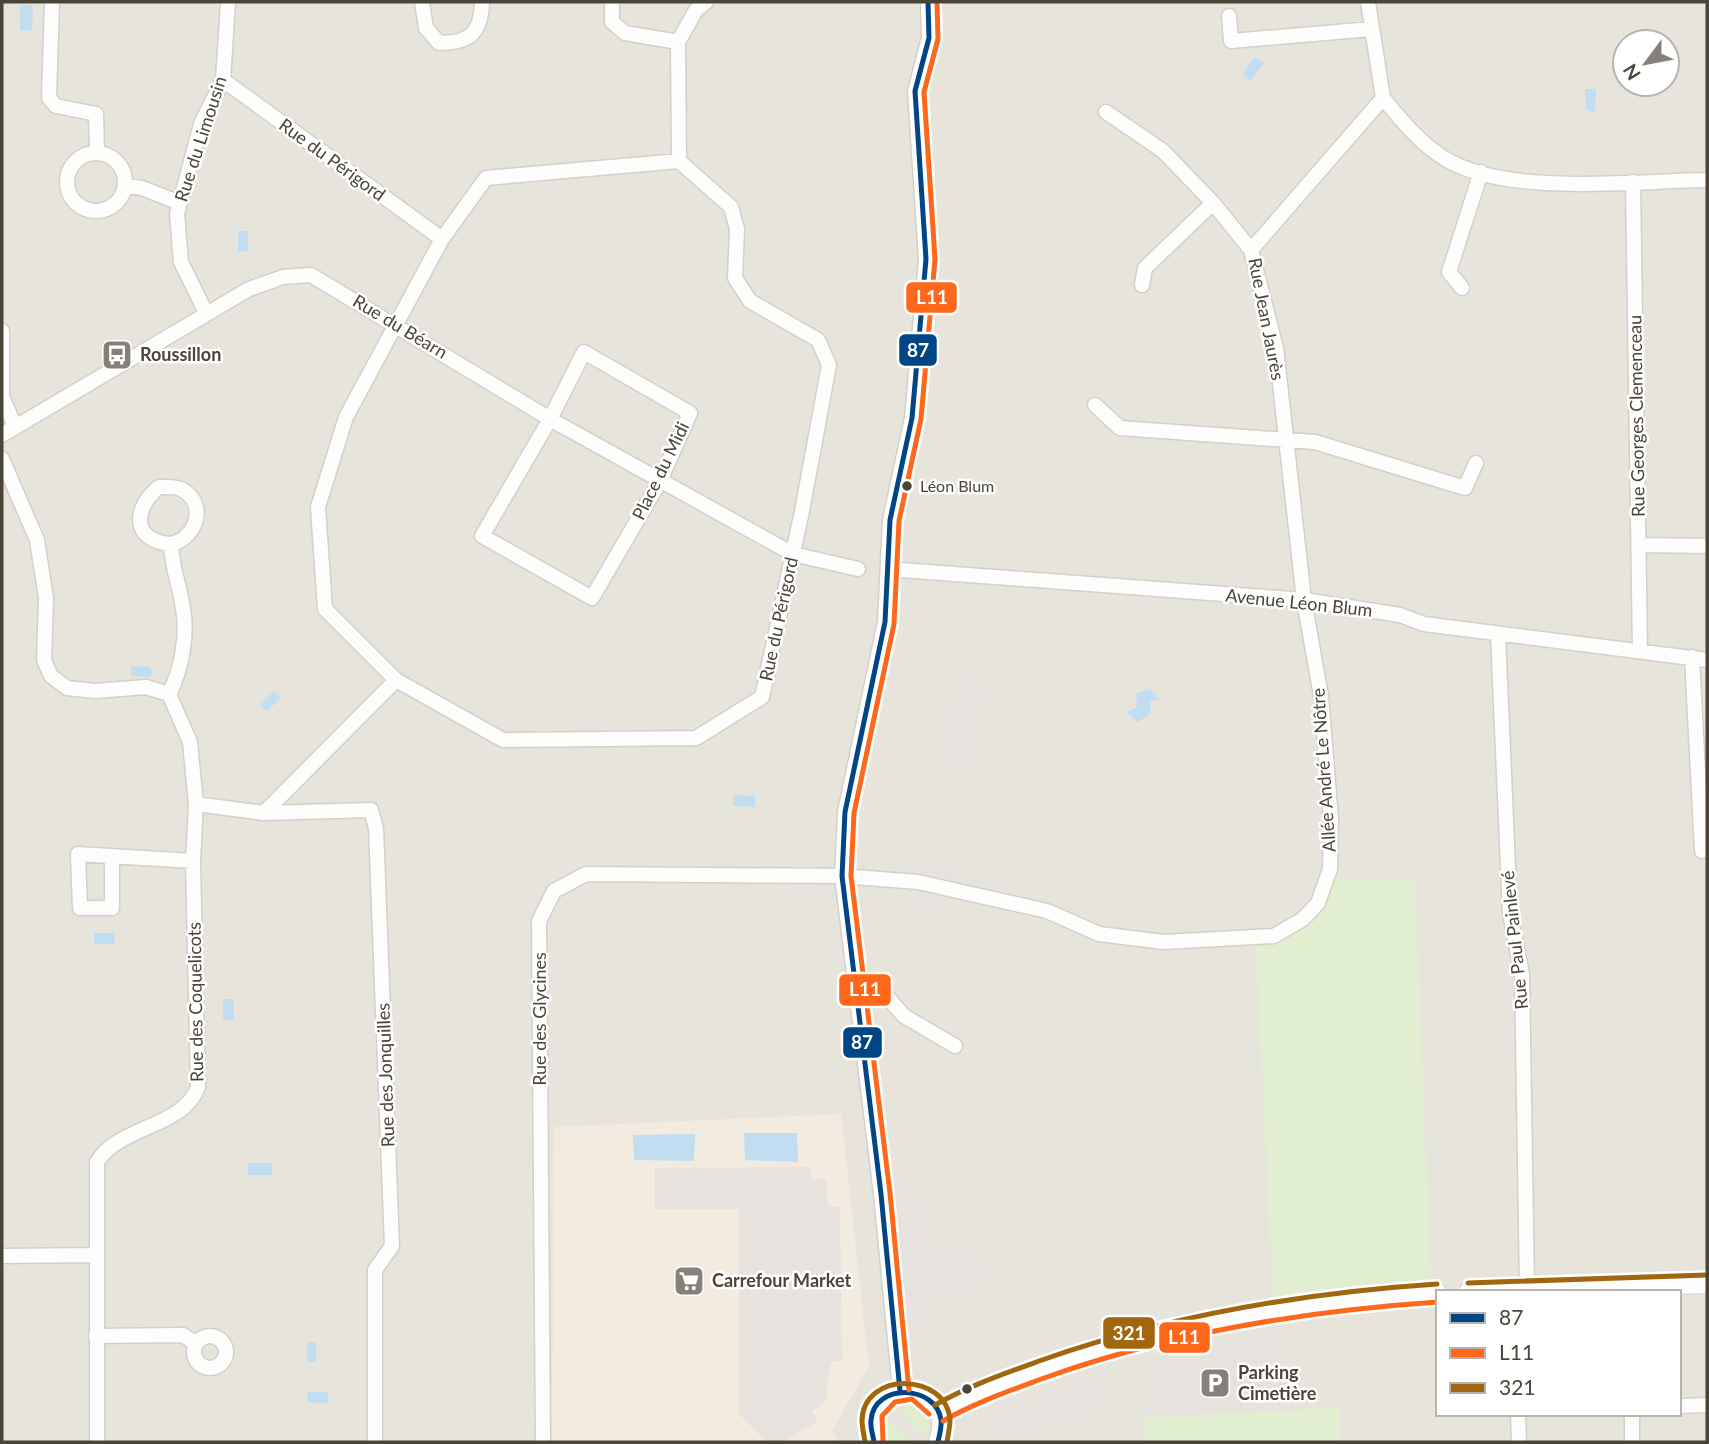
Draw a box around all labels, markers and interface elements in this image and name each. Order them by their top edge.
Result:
north arrow [1611,28,1681,98]
text: N [1618,60,1645,85]
street label: Rue du Limousin [169,73,231,204]
street label: Rue du Périgord [275,113,390,205]
street label: Rue Jean Jaurès [1244,256,1290,382]
line badge: L11 [905,281,958,314]
text: L11 [916,285,948,308]
street label: Rue du Béarn [349,289,452,363]
street label: Rue Georges Clemenceau [1623,315,1649,517]
line badge: 87 [898,333,938,367]
bus stop icon: Roussillon [100,338,134,372]
text: 87 [907,338,929,361]
place label: Roussillon [140,343,221,365]
street label: Place du Midi [627,418,693,523]
place label: Léon Blum [920,476,994,495]
marker: Léon Blum [900,479,914,493]
street label: Rue du Périgord [754,555,802,683]
street label: Avenue Léon Blum [1225,583,1374,621]
street label: Allée André Le Nôtre [1306,687,1340,853]
street label: Rue Paul Painlevé [1496,870,1532,1011]
street label: Rue des Coquelicots [183,922,207,1082]
street label: Rue des Glycines [528,952,550,1086]
line badge: L11 [838,973,892,1007]
text: L11 [849,977,881,1000]
street label: Rue des Jonquilles [371,1002,399,1148]
line badge: 87 [842,1026,883,1059]
text: 87 [851,1030,873,1053]
supermarket icon: Carrefour Market [672,1264,706,1298]
place label: Carrefour Market [712,1269,851,1291]
legend [1436,1290,1681,1416]
text: 87 [1499,1304,1523,1329]
line badge: 321 [1102,1316,1156,1350]
text: 321 [1112,1321,1146,1344]
line badge: L11 [1158,1321,1211,1354]
text: L11 [1168,1325,1200,1348]
text: L11 [1499,1339,1534,1364]
place label: Parking Cimetière [1238,1361,1317,1404]
parking icon: Parking Cimetière [1198,1366,1232,1400]
text: 321 [1499,1374,1536,1399]
unlabelled marker [960,1382,974,1396]

